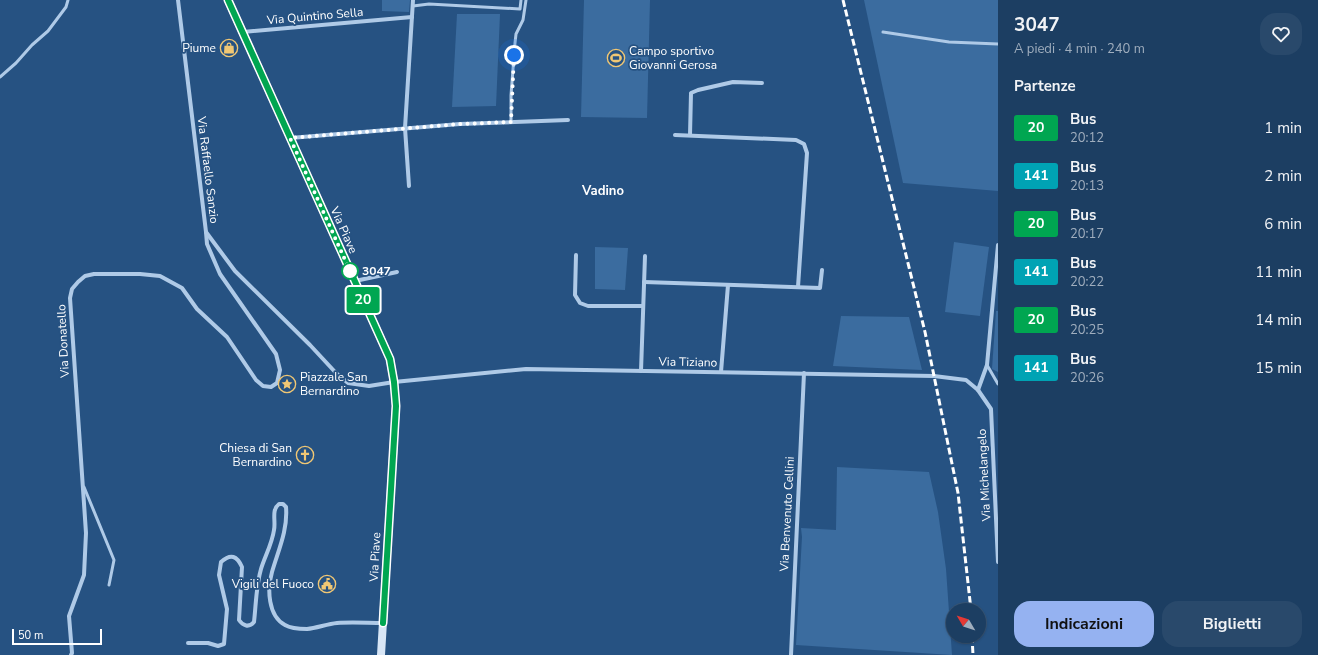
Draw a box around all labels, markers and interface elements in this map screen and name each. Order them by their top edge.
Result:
street label: Via Quintino Sella [265,4,364,28]
text: 3047 [1014,12,1060,38]
button: heart [1260,13,1302,55]
shop icon: Piume [219,38,239,58]
place label: Piume [182,40,216,56]
text: A piedi · 4 min · 240 m [1014,40,1145,58]
place label: Campo sportivo Giovanni Gerosa [629,43,717,73]
your location [504,45,524,65]
sports icon: Campo sportivo Giovanni Gerosa [606,48,626,68]
text: Partenze [1014,76,1076,96]
text: Bus [1070,109,1096,129]
street label: Via Raffaello Sanzio [193,115,223,225]
text: 20 [1028,118,1044,137]
text: 1 min [1264,118,1302,138]
text: 20:12 [1070,129,1104,147]
text: Bus [1070,157,1096,177]
text: 141 [1023,166,1049,185]
text: 2 min [1264,166,1302,186]
text: 20:13 [1070,177,1104,195]
district label: Vadino [581,182,624,200]
street label: Via Piave [326,203,361,256]
text: Bus [1070,205,1096,225]
text: 20 [1028,214,1044,233]
text: 6 min [1264,214,1302,234]
text: 20:17 [1070,225,1104,243]
text: Bus [1070,253,1096,273]
marker: 3047 [341,262,359,280]
text: 141 [1023,262,1049,281]
text: 11 min [1255,262,1302,282]
place label: 3047 [362,263,391,279]
text: 20:22 [1070,273,1104,291]
line badge: 20 [345,287,381,313]
text: 20 [355,290,371,309]
text: Bus [1070,301,1096,321]
street label: Via Donatello [53,304,73,379]
text: 20 [1028,310,1044,329]
text: 14 min [1255,310,1302,330]
text: 20:25 [1070,321,1104,339]
text: Bus [1070,349,1096,369]
street label: Via Tiziano [658,353,718,371]
text: 141 [1023,358,1049,377]
text: 15 min [1255,358,1302,378]
place label: Piazzale San Bernardino [300,369,368,399]
text: 20:26 [1070,369,1104,387]
place icon: Piazzale San Bernardino [277,374,297,394]
street label: Via Michelangelo [974,428,994,523]
place label: Chiesa di San Bernardino [219,440,292,470]
church icon: Chiesa di San Bernardino [295,445,315,465]
street label: Via Benvenuto Cellini [776,456,798,573]
street label: Via Piave [366,532,384,583]
public building icon: Vigili del Fuoco [317,574,337,594]
place label: Vigili del Fuoco [231,576,314,592]
button: Indicazioni [1014,601,1154,647]
button: Biglietti [1162,601,1302,647]
north arrow [946,603,986,643]
map controls [946,603,986,643]
scale bar [12,627,102,646]
text: 50 m [18,628,43,643]

